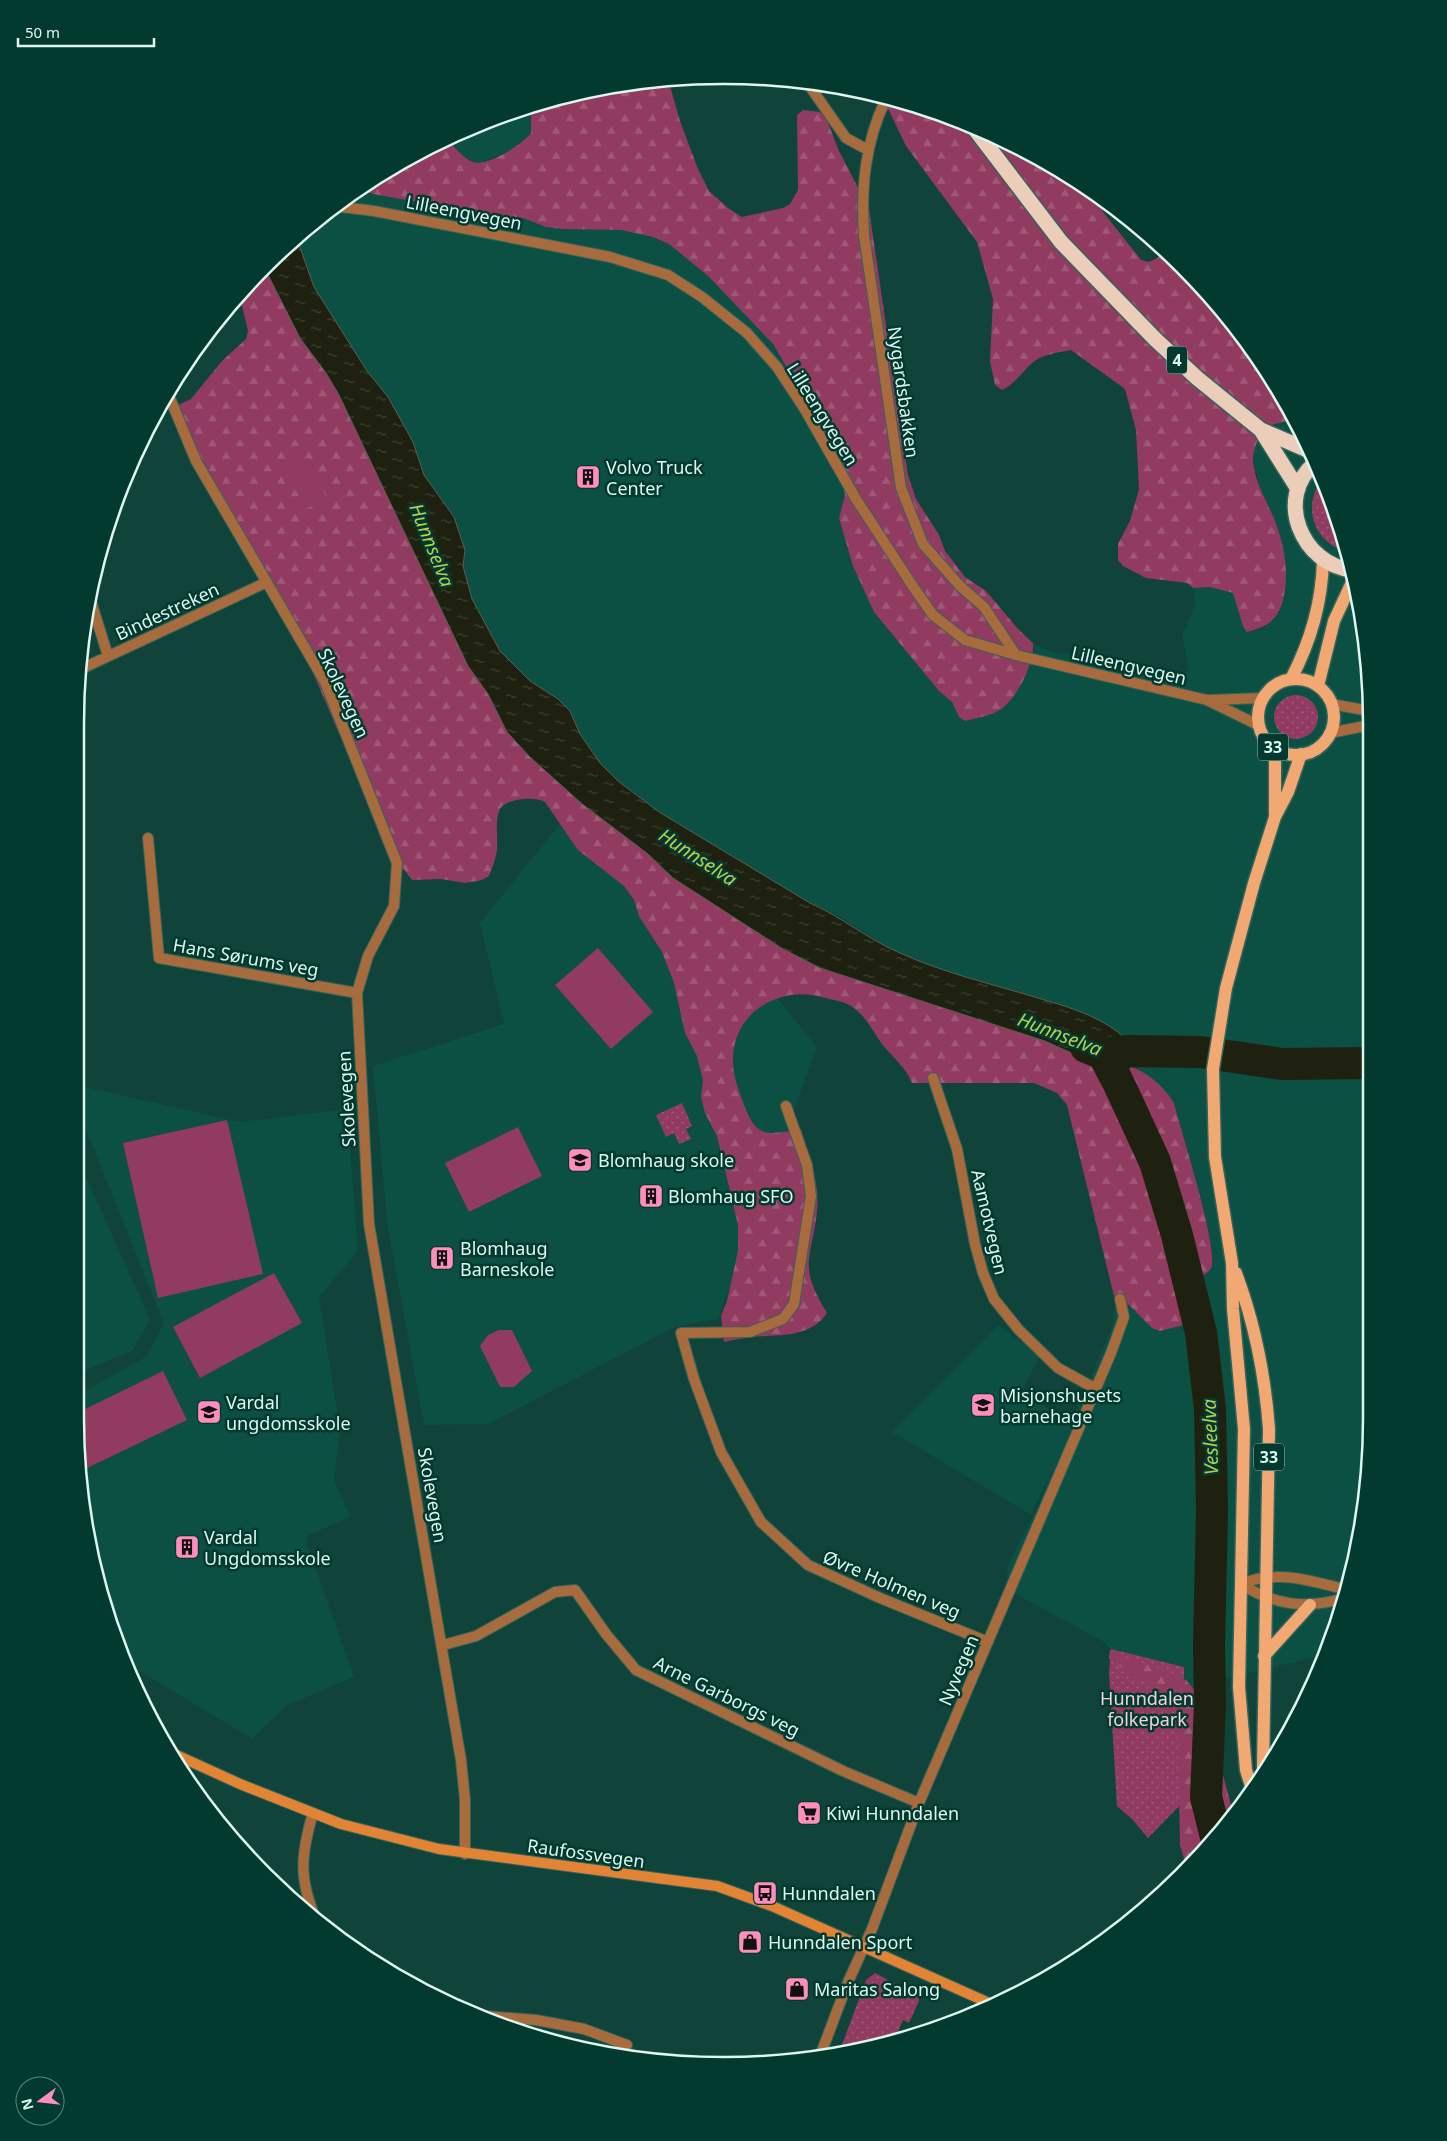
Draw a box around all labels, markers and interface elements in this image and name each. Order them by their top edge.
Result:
scale bar [18,15,154,47]
text: 50 m [25,22,60,42]
street label: Lilleengvegen [404,189,524,235]
street label: Nygardsbakken [883,325,925,459]
road number: 4 [1167,346,1187,374]
street label: Lilleengvegen [782,358,864,470]
place label: Volvo Truck Center [606,455,703,500]
building icon: Volvo Truck Center [575,464,601,490]
water label: Hunnselva [403,499,461,591]
street label: Bindestreken [111,576,223,646]
street label: Lilleengvegen [1069,640,1189,690]
street label: Skolevegen [313,644,375,742]
road number: 33 [1258,734,1288,760]
water label: Hunnselva [654,822,742,892]
street label: Hans Sørums veg [171,932,321,982]
water label: Hunnselva [1014,1006,1106,1062]
street label: Skolevegen [331,1050,361,1148]
school or university icon: Blomhaug skole [567,1147,593,1173]
place label: Blomhaug skole [598,1148,734,1172]
street label: Aamotvegen [966,1167,1014,1277]
building icon: Blomhaug SFO [638,1183,664,1209]
place label: Blomhaug SFO [668,1184,793,1208]
place label: Blomhaug Barneskole [460,1236,554,1281]
building icon: Blomhaug Barneskole [429,1245,455,1271]
place label: Misjonshusets barnehage [1000,1383,1121,1428]
place label: Vardal ungdomsskole [226,1390,351,1435]
school or university icon: Misjonshusets barnehage [970,1392,996,1418]
water label: Vesleelva [1196,1398,1224,1476]
school or university icon: Vardal ungdomsskole [196,1399,222,1425]
road number: 33 [1254,1444,1284,1470]
street label: Skolevegen [413,1445,453,1545]
place label: Vardal Ungdomsskole [204,1525,331,1570]
building icon: Vardal Ungdomsskole [174,1534,200,1560]
street label: Øvre Holmen veg [820,1544,964,1624]
street label: Nyvegen [932,1631,984,1709]
street label: Arne Garborgs veg [650,1650,804,1742]
park label: Hunndalen folkepark [1100,1686,1194,1731]
supermarket icon: Kiwi Hunndalen [796,1800,822,1826]
place label: Kiwi Hunndalen [826,1801,959,1825]
street label: Raufossvegen [526,1833,646,1873]
bus stop icon: Hunndalen [752,1880,778,1906]
place label: Hunndalen [782,1881,876,1905]
shop icon: Hunndalen Sport [737,1929,763,1955]
place label: Hunndalen Sport [768,1930,913,1954]
shop icon: Maritas Salong [784,1976,810,2002]
place label: Maritas Salong [814,1977,940,2001]
north arrow [15,2076,65,2126]
text: N [16,2097,38,2112]

